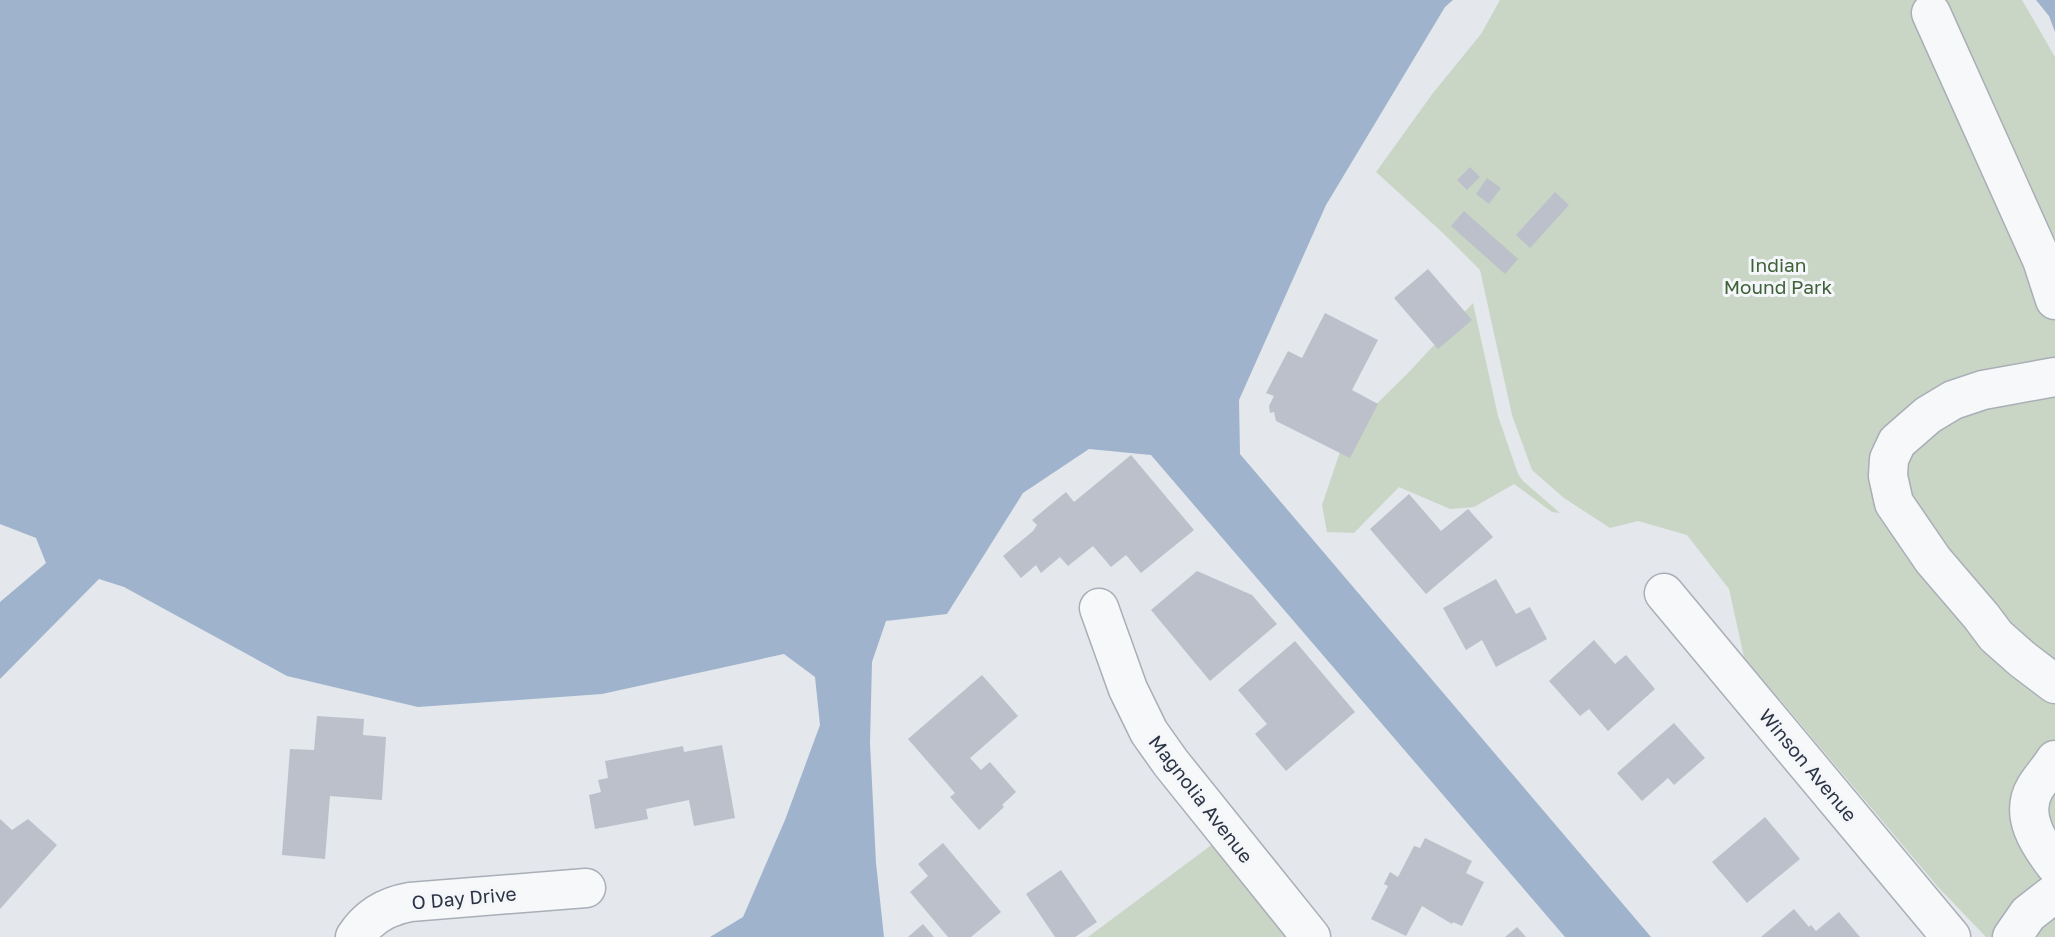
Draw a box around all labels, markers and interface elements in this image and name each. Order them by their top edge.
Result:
park label: Indian Mound Park [1724,253,1833,298]
street label: Winson Avenue [1755,704,1862,826]
street label: Magnolia Avenue [1144,730,1258,867]
street label: O Day Drive [411,881,517,914]

